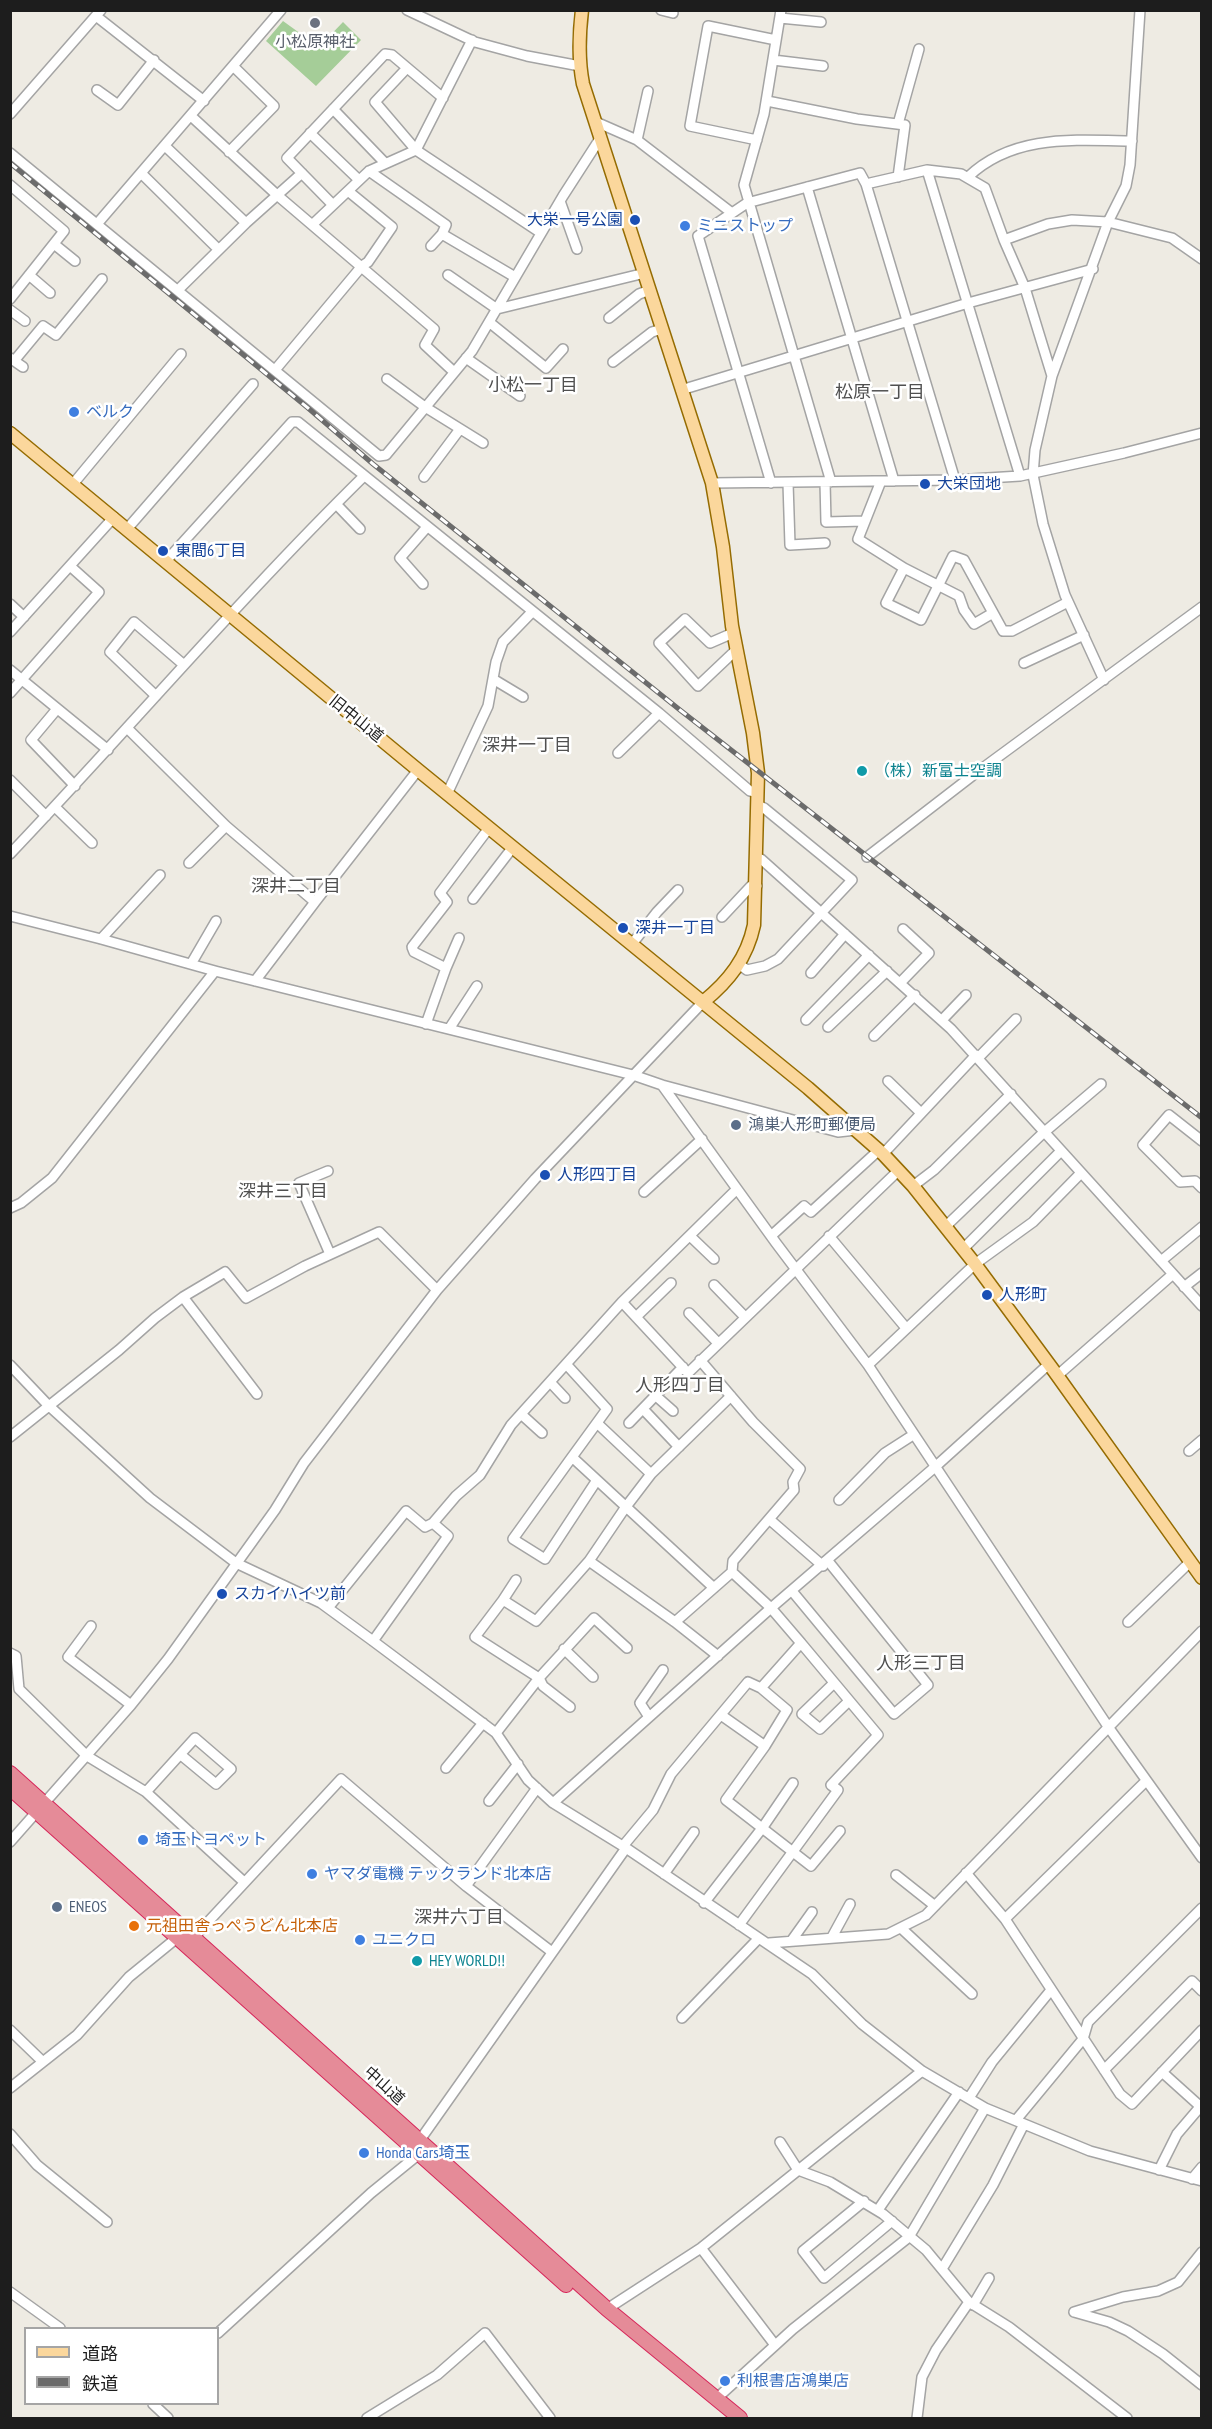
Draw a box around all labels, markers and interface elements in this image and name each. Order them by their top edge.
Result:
marker: 小松原神社 [308,16,322,30]
place label: 小松原神社 [275,32,355,52]
place label: 大栄一号公園 [527,210,623,230]
marker: 大栄一号公園 [628,213,642,227]
place label: ミニストップ [697,216,793,236]
marker: ミニストップ [678,219,692,233]
district label: 小松一丁目 [488,375,578,397]
district label: 松原一丁目 [835,382,925,404]
place label: ベルク [86,402,134,422]
marker: ベルク [67,405,81,419]
place label: 大栄団地 [937,474,1001,494]
marker: 大栄団地 [918,477,932,491]
place label: 東間6丁目 [175,541,246,561]
marker: 東間6丁目 [156,544,170,558]
street label: 旧中山道 [325,691,387,747]
district label: 深井一丁目 [482,735,572,757]
place label: （株）新富士空調 [874,761,1002,781]
marker: （株）新富士空調 [855,764,869,778]
district label: 深井二丁目 [251,876,341,898]
place label: 深井一丁目 [635,918,715,938]
marker: 深井一丁目 [616,921,630,935]
place label: 鴻巣人形町郵便局 [748,1115,876,1135]
marker: 鴻巣人形町郵便局 [729,1118,743,1132]
place label: 人形四丁目 [557,1165,637,1185]
marker: 人形四丁目 [538,1168,552,1182]
district label: 深井三丁目 [238,1181,328,1203]
place label: 人形町 [999,1285,1047,1305]
marker: 人形町 [980,1288,994,1302]
district label: 人形四丁目 [635,1375,725,1397]
place label: スカイハイツ前 [234,1584,346,1604]
marker: スカイハイツ前 [215,1587,229,1601]
district label: 人形三丁目 [876,1653,966,1675]
place label: 埼玉トヨペット [155,1830,267,1850]
marker: 埼玉トヨペット [136,1833,150,1847]
place label: ヤマダ電機 テックランド北本店 [324,1864,551,1884]
marker: ヤマダ電機 テックランド北本店 [305,1867,319,1881]
place label: ENEOS [69,1897,107,1917]
marker: ENEOS [50,1900,64,1914]
district label: 深井六丁目 [414,1907,504,1929]
place label: 元祖田舎っぺうどん北本店 [146,1916,338,1936]
marker: 元祖田舎っぺうどん北本店 [127,1919,141,1933]
place label: ユニクロ [372,1930,436,1950]
marker: ユニクロ [353,1933,367,1947]
place label: HEY WORLD!! [429,1951,505,1971]
marker: HEY WORLD!! [410,1954,424,1968]
street label: 中山道 [360,2063,408,2109]
place label: Honda Cars埼玉 [376,2143,471,2163]
marker: Honda Cars埼玉 [357,2146,371,2160]
legend [24,2327,219,2405]
text: 道路 [82,2342,118,2365]
place label: 利根書店鴻巣店 [737,2371,849,2391]
text: 鉄道 [82,2372,118,2395]
marker: 利根書店鴻巣店 [718,2374,732,2388]

